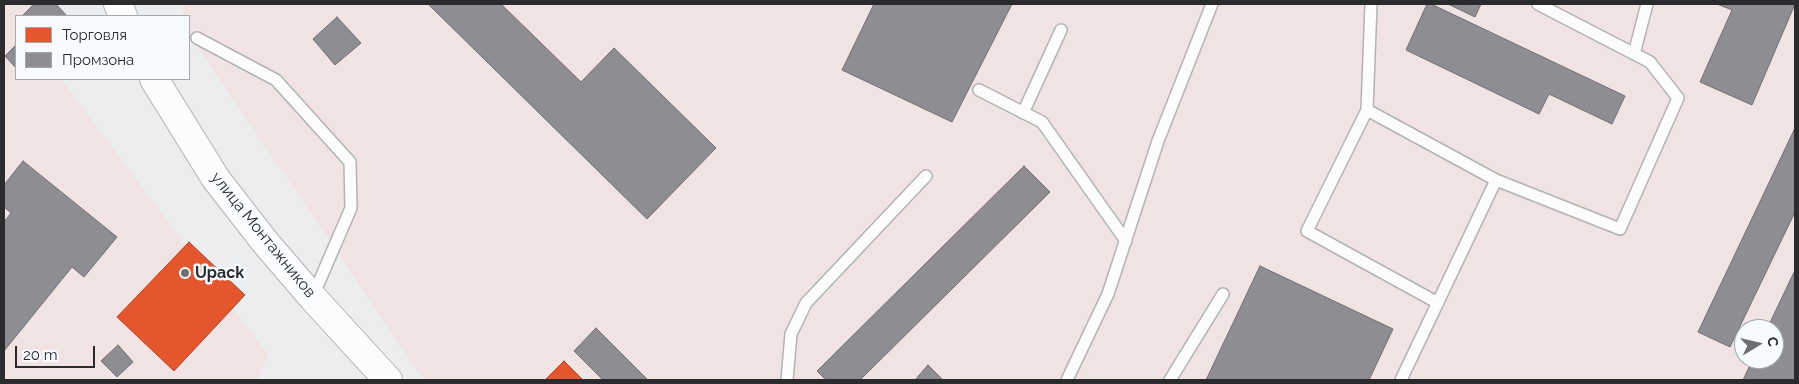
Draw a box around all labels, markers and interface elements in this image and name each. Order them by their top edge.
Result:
legend [15,15,190,80]
text: Торговля [62,26,127,44]
text: Промзона [62,51,134,69]
street label: улица Монтажников [207,168,319,302]
place label: Upack [195,263,244,283]
marker: Upack [179,267,191,279]
north arrow [1734,319,1784,369]
scale bar [18,336,98,368]
text: С [1764,336,1781,348]
text: 20 m [23,346,58,364]

